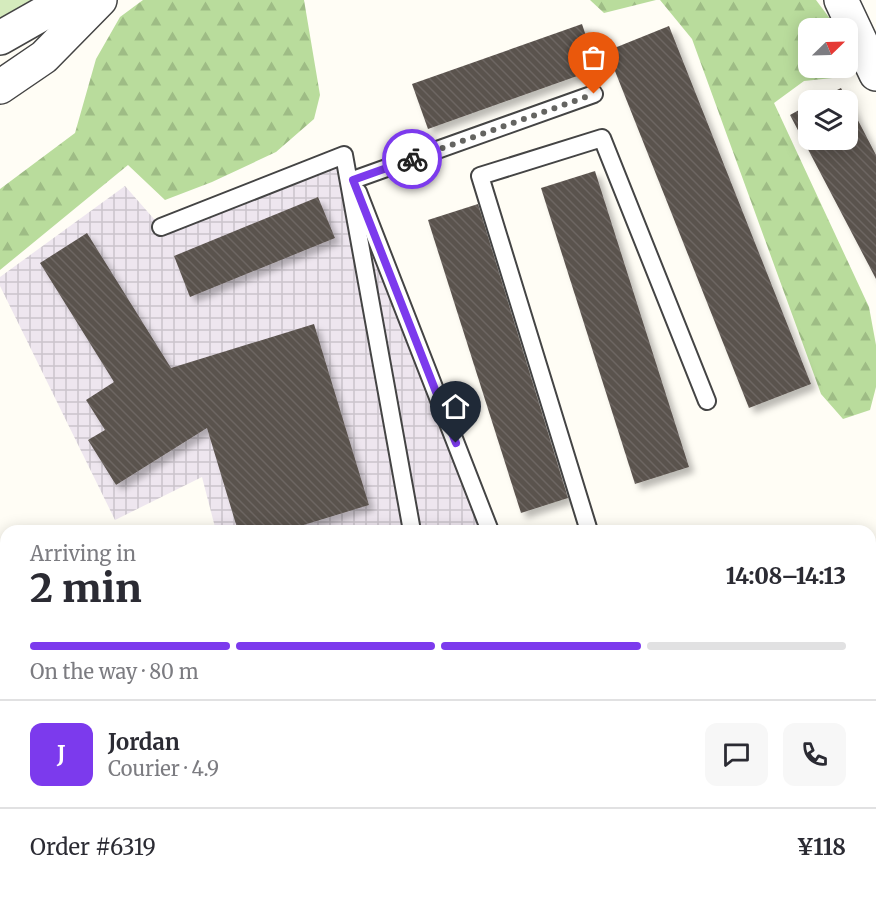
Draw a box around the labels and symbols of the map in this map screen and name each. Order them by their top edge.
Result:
north arrow [798,18,858,78]
pin [568,32,619,94]
courier [382,129,442,189]
pin [430,381,481,443]

